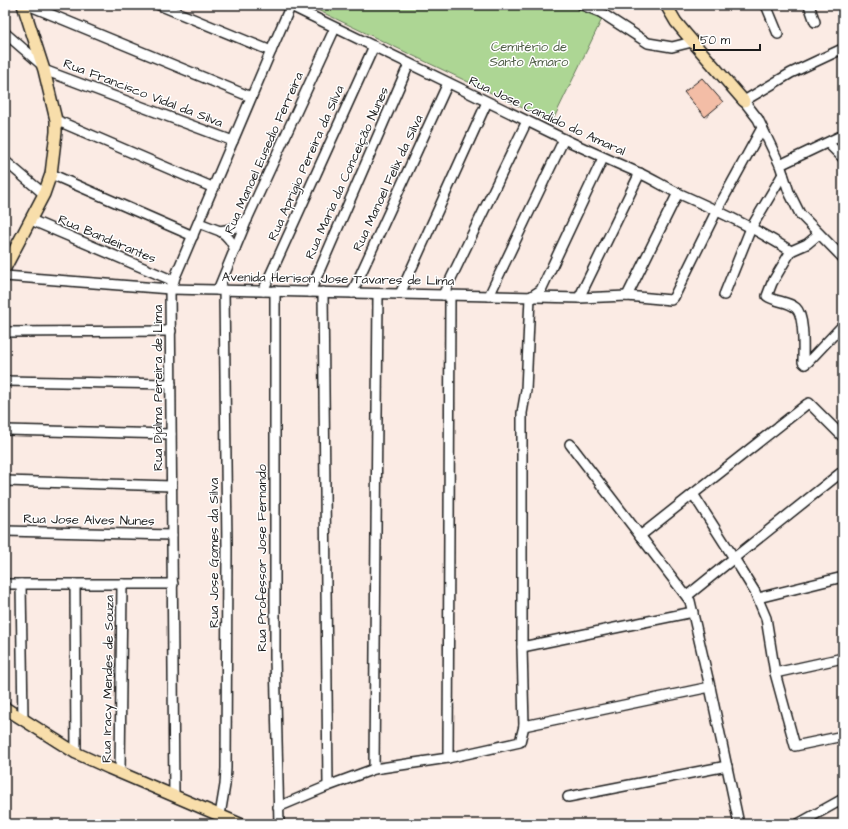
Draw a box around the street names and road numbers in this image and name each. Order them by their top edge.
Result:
street label: Rua Francisco Vidal da Silva [61,54,226,132]
street label: Rua Manoel Eusedio Ferreira [220,69,308,237]
street label: Rua Jose Candido do Amaral [466,72,628,160]
street label: Rua Aprigio Pereira da Silva [264,82,350,244]
street label: Rua Maria da Conceição Nunes [301,84,393,262]
street label: Rua Manoel Felix da Silva [348,111,428,254]
street label: Rua Bandeirantes [55,210,159,268]
street label: Avenida Herison Jose Tavares de Lima [222,268,455,290]
street label: Rua Djalma Pereira de Lima [149,305,167,471]
street label: Rua Professor Jose Fernando [253,463,271,652]
street label: Rua Jose Gomes da Silva [205,478,223,628]
street label: Rua Jose Alves Nunes [23,510,155,530]
street label: Rua Iracy Mendes de Souza [98,595,119,763]

